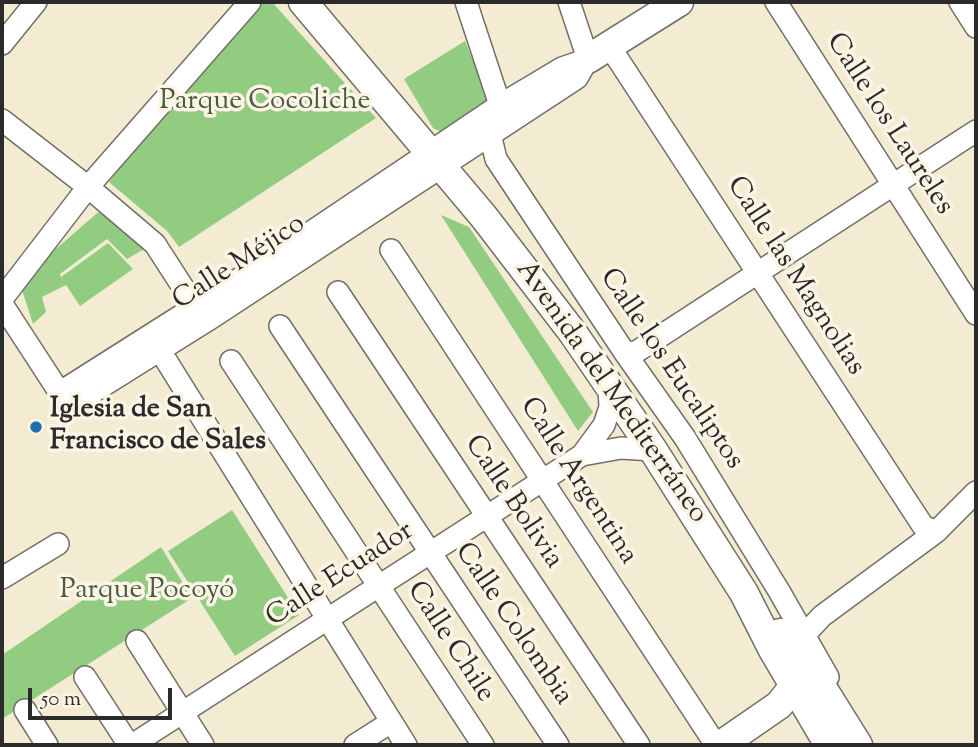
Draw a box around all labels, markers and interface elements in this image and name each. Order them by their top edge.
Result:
street label: Calle los Laureles [817,28,959,222]
park label: Parque Cocoliche [159,86,371,120]
street label: Calle las Magnolias [717,171,871,383]
street label: Calle Méjico [167,209,313,319]
street label: Avenida del Mediterráneo [507,255,713,531]
street label: Calle los Eucaliptos [590,263,750,477]
street label: Calle Argentina [511,392,643,572]
place label: Iglesia de San Francisco de Sales [50,394,266,460]
marker: Iglesia de San Francisco de Sales [28,419,44,435]
street label: Calle Bolivia [455,430,569,576]
street label: Calle Ecuador [261,516,421,636]
street label: Calle Colombia [445,538,579,712]
park label: Parque Pocoyó [60,575,234,609]
street label: Calle Chile [398,576,500,710]
scale bar [32,674,175,718]
text: 50 m [41,685,81,715]

